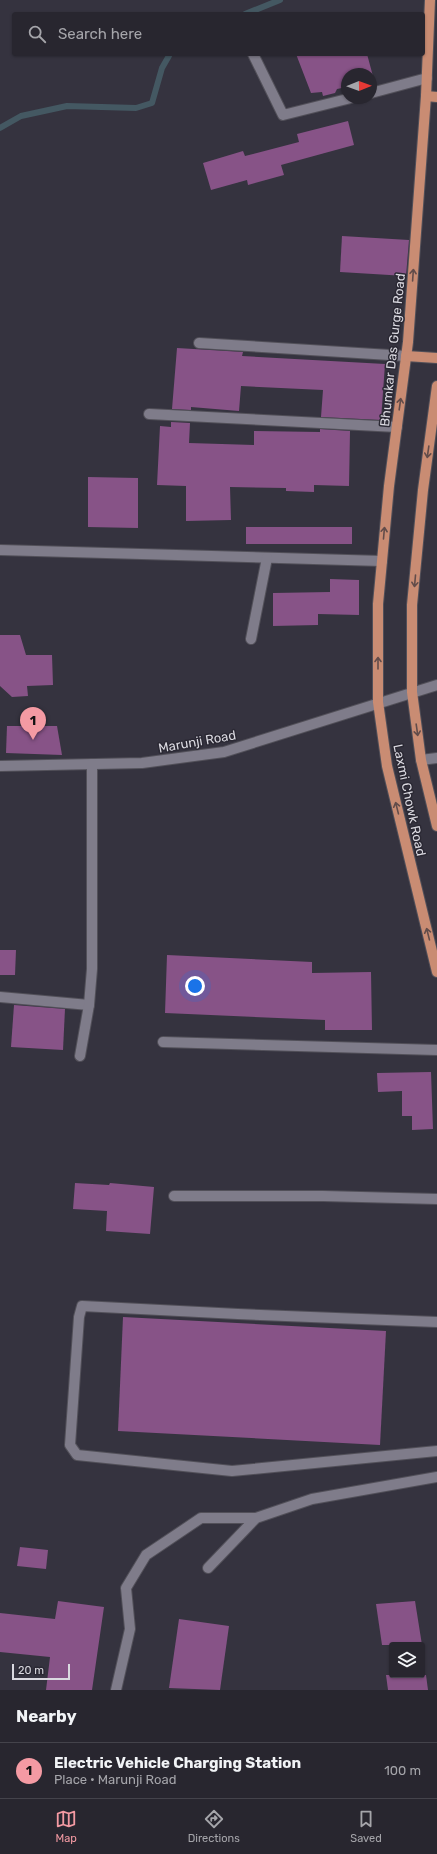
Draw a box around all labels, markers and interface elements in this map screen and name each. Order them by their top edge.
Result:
search box [12,12,425,56]
icon: search [26,23,48,45]
text: Search here [58,25,142,43]
north arrow [341,68,377,104]
one-way arrow [410,269,417,282]
street label: Bhumkar Das Gurge Road [377,273,409,428]
one-way arrow [396,398,404,411]
one-way arrow [424,445,432,458]
one-way arrow [381,527,388,540]
one-way arrow [411,574,418,587]
one-way arrow [374,657,382,670]
pin: 1 [20,707,46,740]
one-way arrow [413,723,421,736]
street label: Marunji Road [157,727,237,756]
street label: Laxmi Chowk Road [390,743,429,858]
one-way arrow [393,802,400,815]
one-way arrow [423,928,431,941]
your location [185,976,205,996]
map controls [389,1642,425,1678]
button: layers [389,1642,425,1678]
scale bar [12,1662,70,1681]
text: 20 m [18,1664,44,1677]
text: Nearby [16,1706,77,1726]
text: Electric Vehicle Charging Station [54,1754,301,1772]
text: 1 [26,1763,32,1778]
text: 100 m [384,1763,421,1778]
text: Place · Marunji Road [54,1772,176,1787]
tab: Map [55,1808,77,1845]
tab: Directions [188,1808,240,1845]
tab: Saved [350,1808,382,1845]

